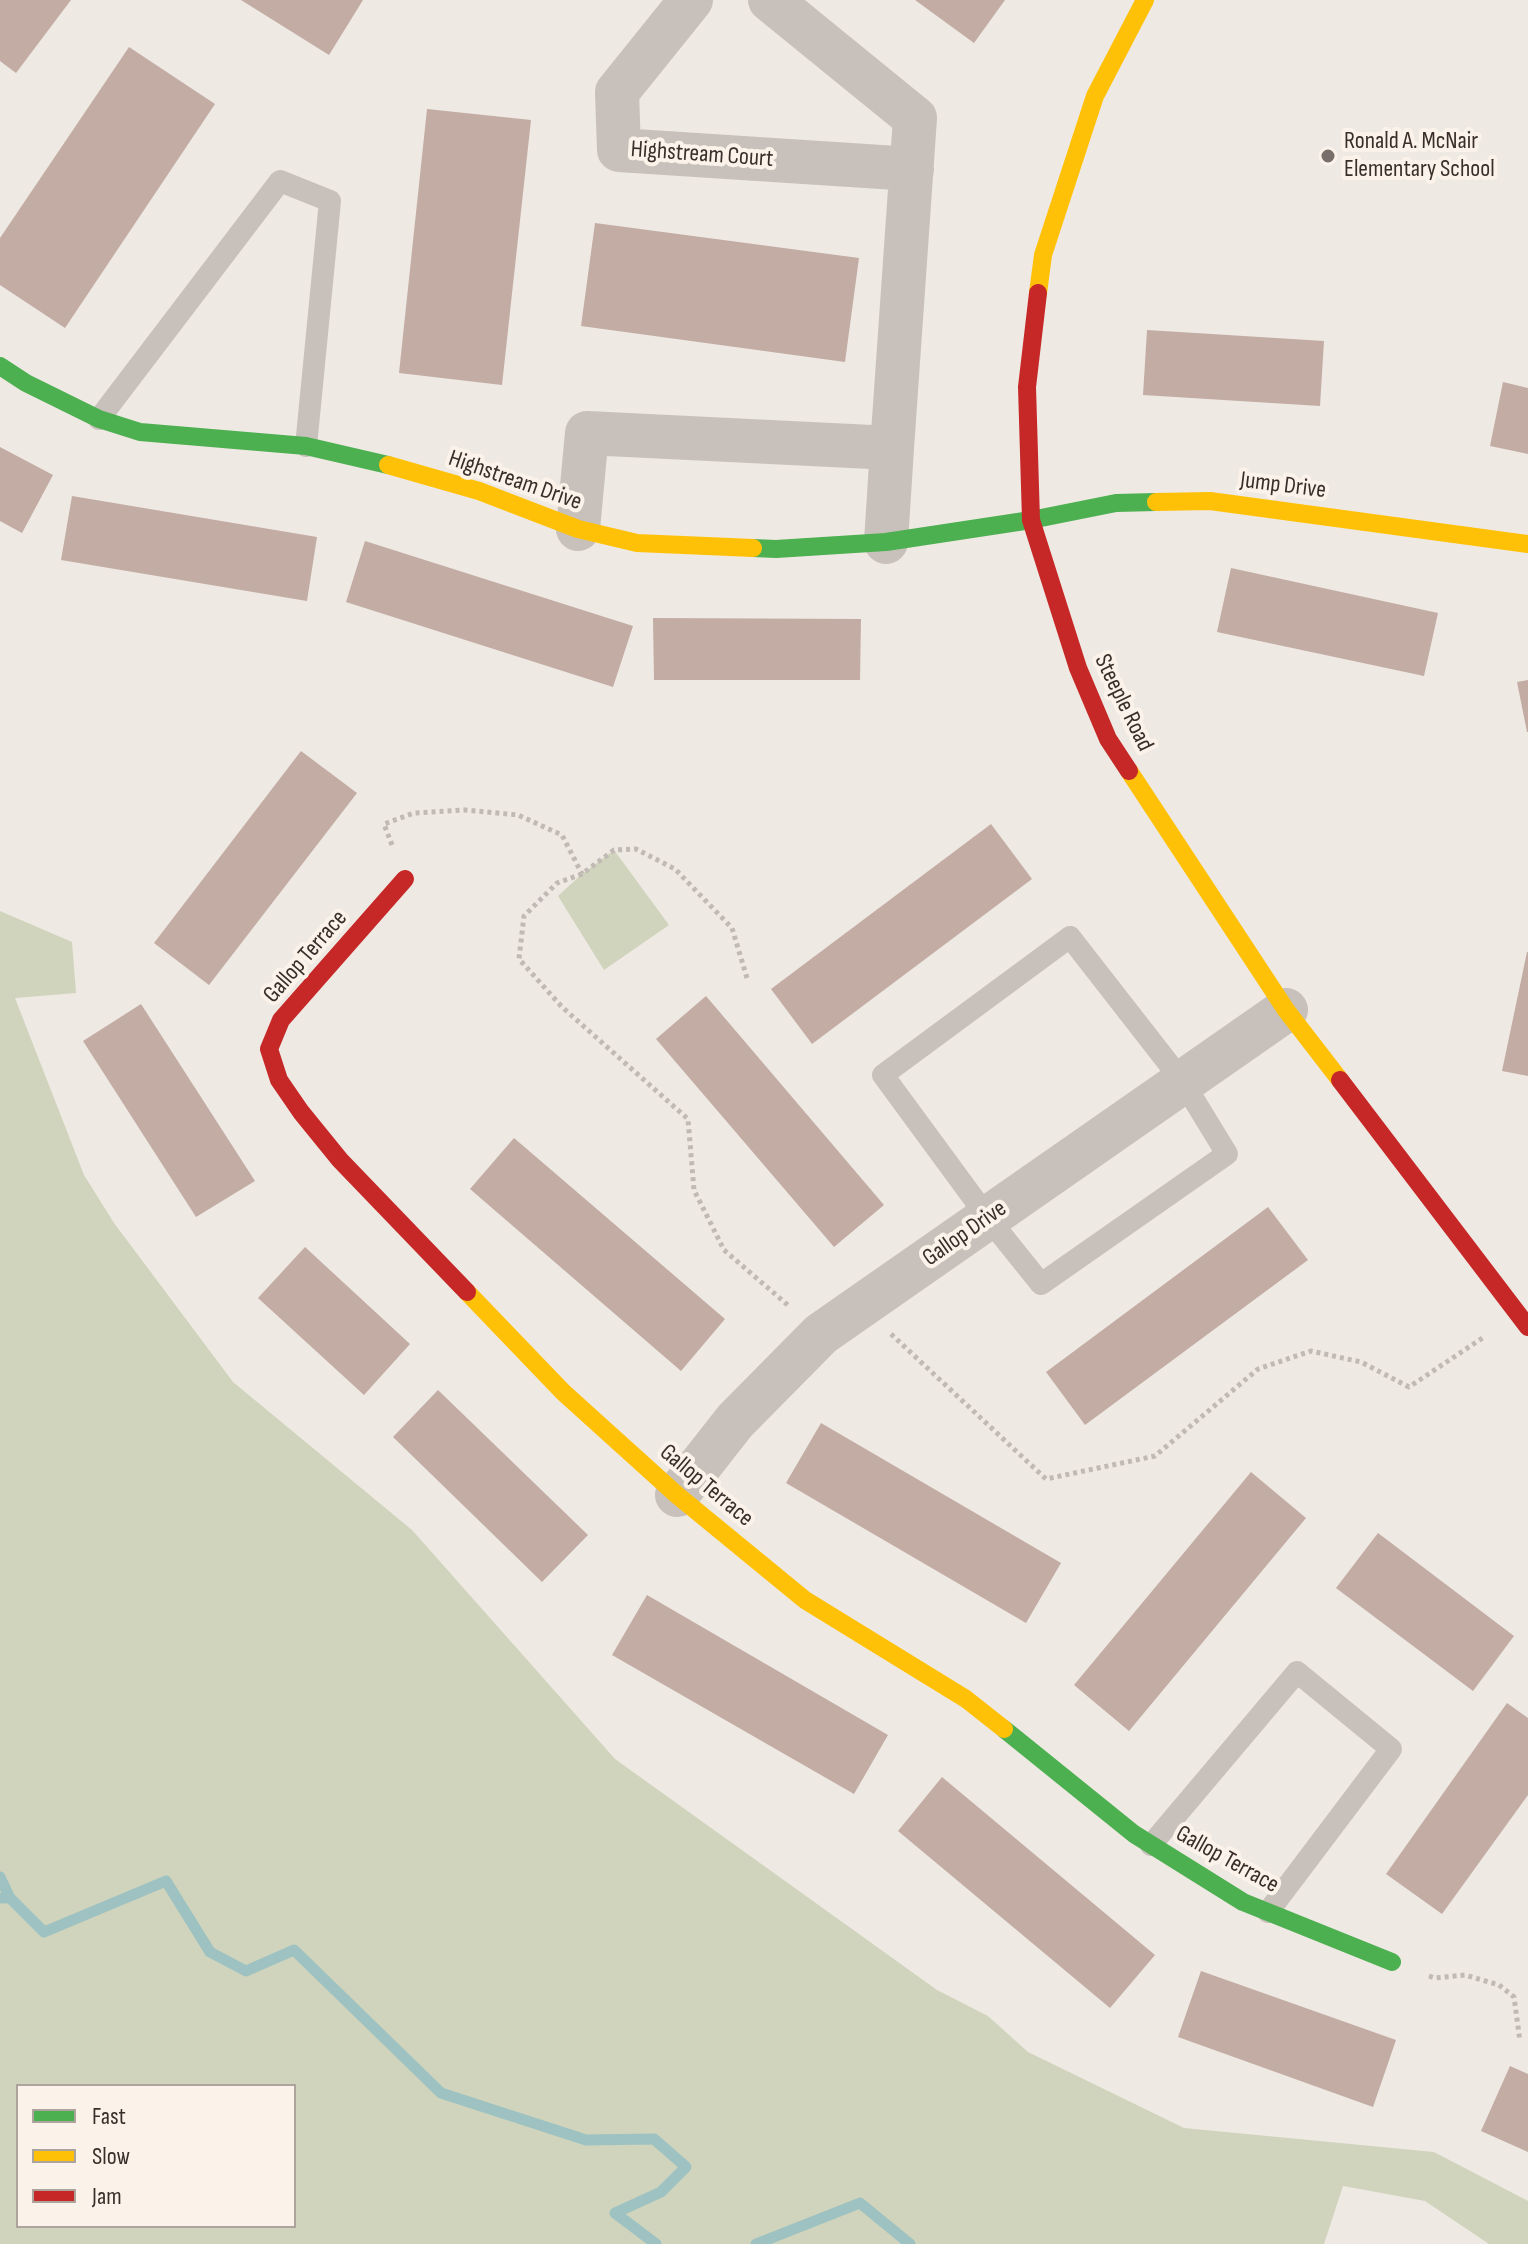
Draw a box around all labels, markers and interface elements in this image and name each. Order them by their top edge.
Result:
place label: Ronald A. McNair Elementary School [1344,128,1495,184]
street label: Highstream Court [630,136,774,174]
marker: Ronald A. McNair Elementary School [1319,147,1337,165]
street label: Highstream Drive [445,445,585,517]
street label: Jump Drive [1239,466,1327,506]
street label: Steeple Road [1087,650,1159,756]
street label: Gallop Terrace [258,905,354,1009]
street label: Gallop Drive [918,1195,1012,1273]
street label: Gallop Terrace [653,1439,759,1533]
street label: Gallop Terrace [1170,1820,1284,1900]
legend [16,2084,296,2228]
text: Fast [92,2102,126,2131]
text: Slow [92,2142,130,2171]
text: Jam [92,2182,122,2211]

